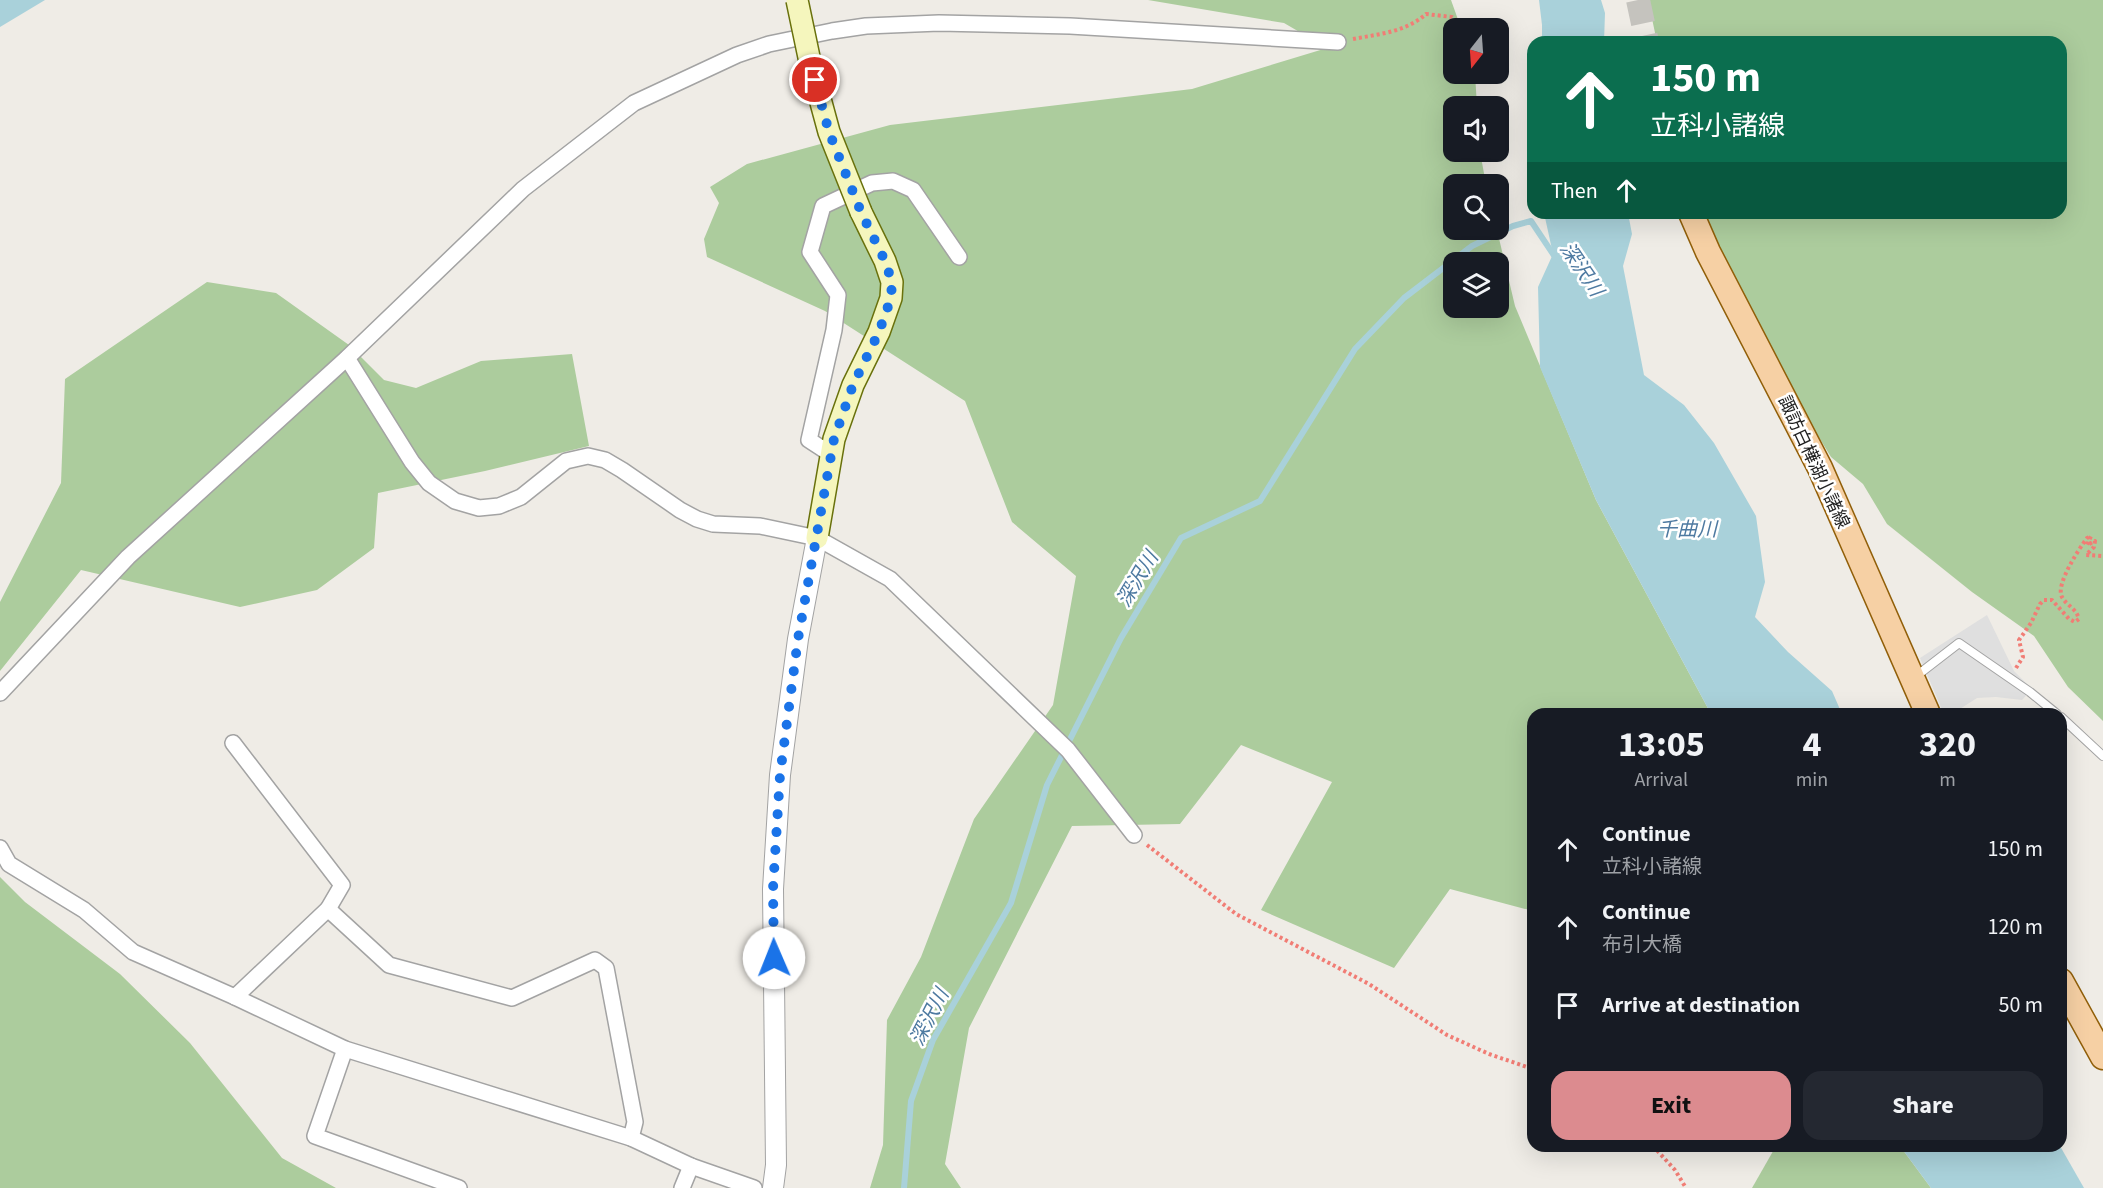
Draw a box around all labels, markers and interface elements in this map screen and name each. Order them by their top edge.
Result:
north arrow [1443,18,1509,84]
map controls [1443,18,1509,318]
text: 150 m [1650,48,1761,108]
pin [789,54,840,105]
icon: ahead [1551,60,1629,138]
icon: arrive [798,63,831,96]
button: sound [1443,96,1509,162]
text: 立科小諸線 [1650,107,1785,146]
button: search [1443,174,1509,240]
icon: ahead [1610,174,1643,207]
text: Then [1551,175,1598,207]
water label: 深沢川 [1553,237,1611,304]
button: layers [1443,252,1509,318]
street label: 諏訪白樺湖小諸線 [1772,392,1855,533]
water label: 千曲川 [1657,516,1719,544]
water label: 深沢川 [1110,545,1166,612]
text: 13:05 [1618,719,1705,770]
text: 4 [1802,719,1821,770]
text: 320 [1919,719,1976,770]
text: Arrival [1634,766,1688,794]
text: min [1796,766,1828,794]
text: m [1939,766,1956,794]
text: Continue [1602,818,1691,850]
icon: ahead [1551,833,1584,866]
text: 150 m [1988,833,2043,865]
text: 立科小諸線 [1602,853,1702,881]
text: Continue [1602,896,1691,928]
icon: ahead [1551,911,1584,944]
text: 120 m [1988,911,2043,943]
position arrow [742,926,806,990]
text: 布引大橋 [1602,931,1682,959]
water label: 深沢川 [904,983,957,1051]
icon: arrive [1551,989,1584,1022]
text: Arrive at destination [1602,989,1800,1021]
text: 50 m [1998,989,2043,1021]
button: Exit [1551,1071,1791,1140]
button: Share [1803,1071,2043,1140]

